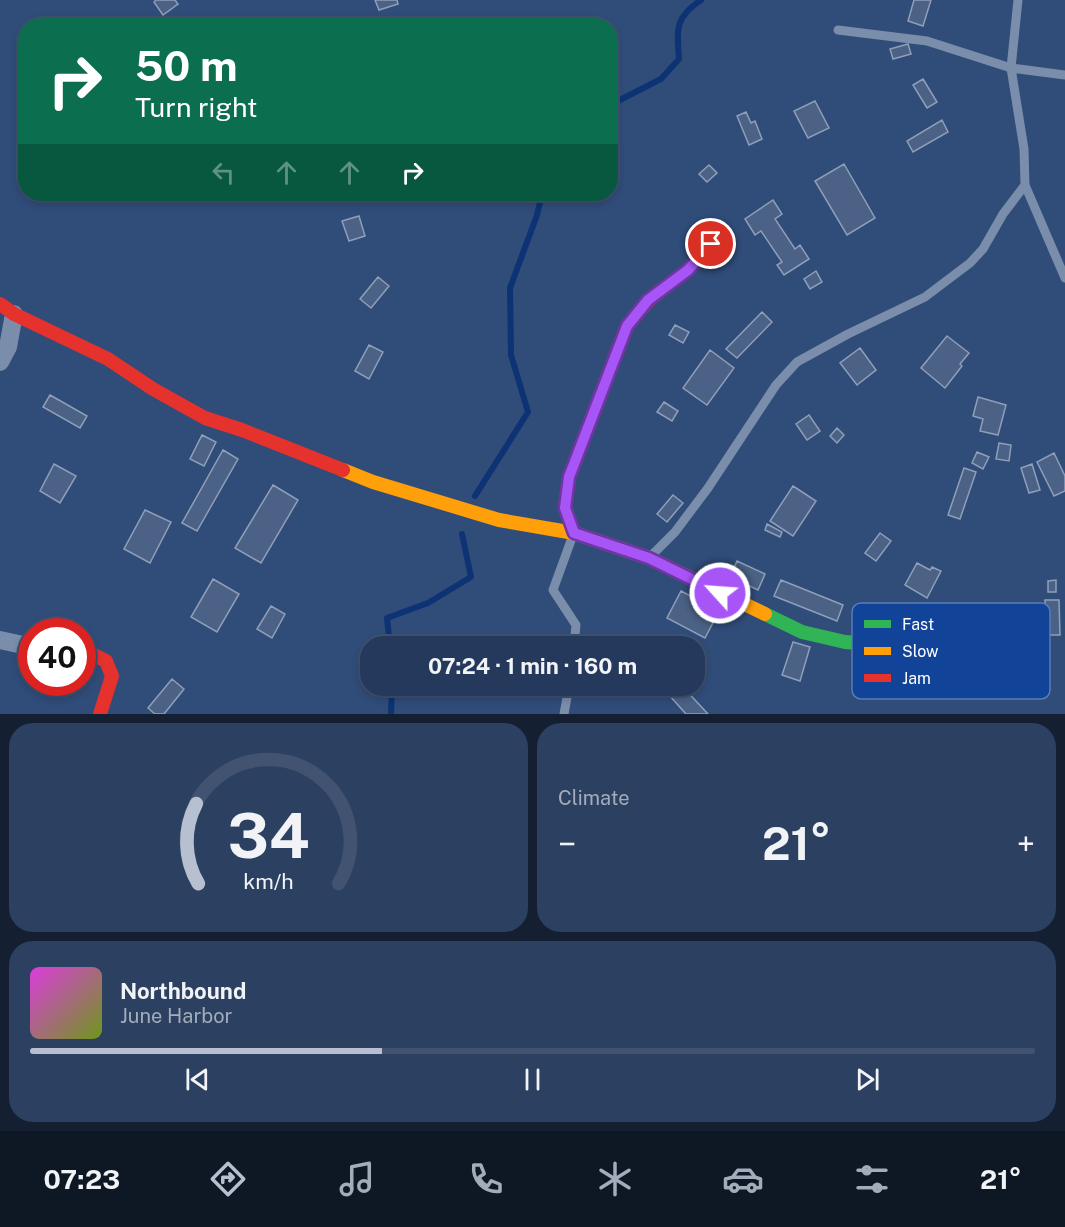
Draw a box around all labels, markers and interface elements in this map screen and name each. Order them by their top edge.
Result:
text: 50 m [135,41,238,90]
icon: right [36,42,114,120]
text: Turn right [135,91,258,123]
icon: left [207,156,240,189]
icon: ahead [270,156,303,189]
icon: ahead [333,156,366,189]
icon: right [396,156,429,189]
pin [685,218,736,269]
icon: arrive [694,227,727,260]
position arrow [688,561,752,625]
legend [852,603,1050,699]
text: Fast [902,615,934,634]
speed limit sign: 40 [18,618,96,696]
text: Slow [902,642,939,661]
text: 07:24 · 1 min · 160 m [428,653,637,679]
text: Jam [902,669,931,688]
text: Climate [558,786,630,810]
text: 34 [227,799,310,872]
text: 21° [762,817,831,870]
text: − [558,825,576,863]
text: + [1017,825,1035,863]
text: km/h [243,870,294,895]
text: Northbound [120,978,246,1004]
text: June Harbor [120,1004,232,1028]
icon: previous [181,1063,214,1096]
icon: pause [516,1063,549,1096]
icon: next [851,1063,884,1096]
icon: directions [207,1158,249,1200]
icon: music [336,1158,378,1200]
icon: phone [465,1158,507,1200]
icon: climate [594,1158,636,1200]
icon: car [722,1158,764,1200]
icon: filters [851,1158,893,1200]
text: 07:23 [43,1163,120,1195]
text: 21° [980,1163,1021,1195]

